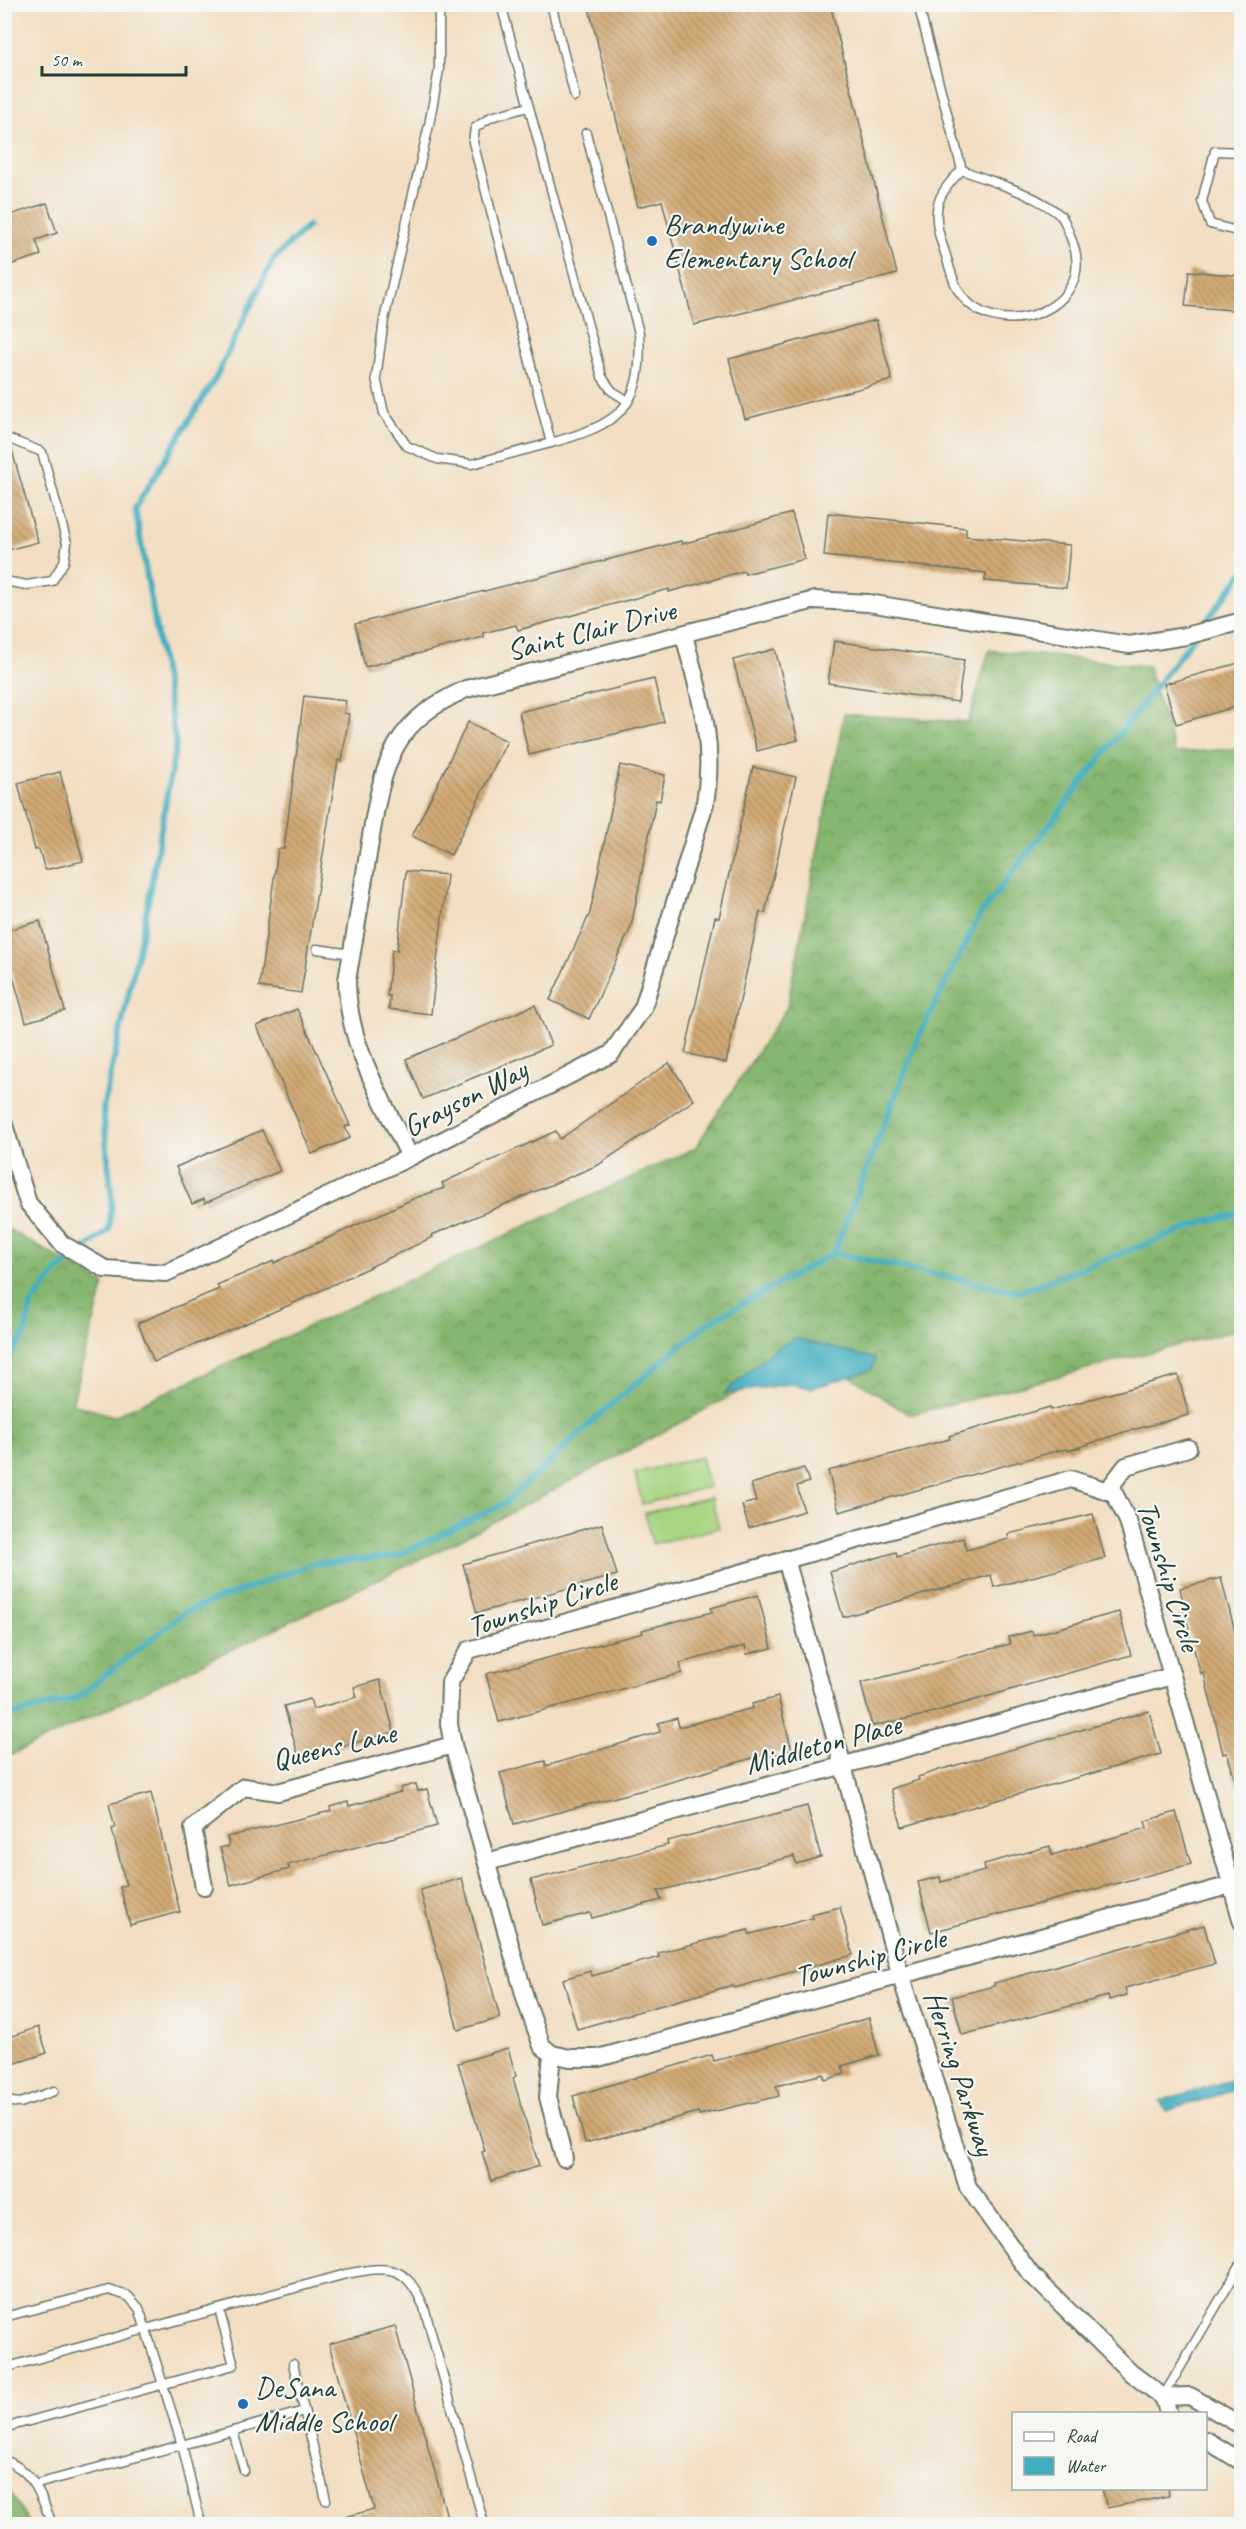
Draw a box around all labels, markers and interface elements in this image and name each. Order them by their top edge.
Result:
scale bar [42,39,186,77]
text: 50 m [51,49,84,71]
place label: Brandywine Elementary School [664,205,856,277]
marker: Brandywine Elementary School [645,234,659,248]
street label: Saint Clair Drive [503,590,682,669]
street label: Grayson Way [397,1050,535,1145]
street label: Township Circle [1128,1496,1210,1658]
street label: Township Circle [463,1561,624,1646]
street label: Middleton Place [741,1704,907,1783]
street label: Queens Lane [268,1713,402,1779]
street label: Township Circle [790,1918,952,1995]
street label: Herring Parkway [916,1986,1005,2162]
place label: DeSana Middle School [255,2368,398,2440]
marker: DeSana Middle School [236,2397,250,2411]
legend [1012,2412,1207,2490]
text: Road [1066,2425,1099,2447]
text: Water [1066,2455,1107,2477]

